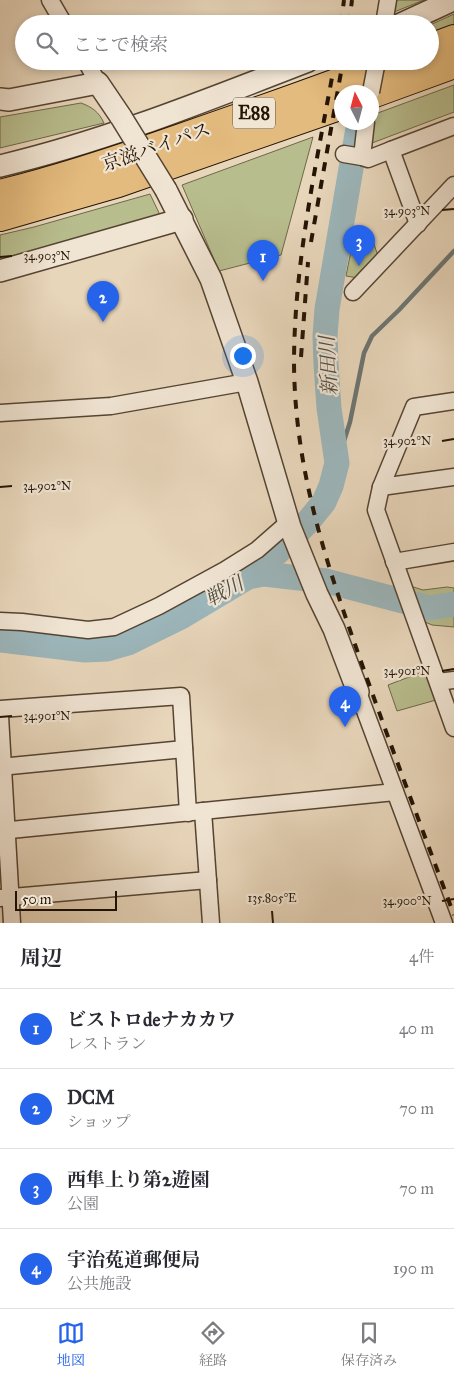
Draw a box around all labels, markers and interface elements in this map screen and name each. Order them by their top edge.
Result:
search box [15,15,439,70]
icon: search [33,29,61,57]
text: ここで検索 [73,33,168,56]
north arrow [334,85,379,130]
road number: E88 [233,98,275,128]
street label: 京滋バイパス [99,117,214,176]
text: 34.903°N [383,204,431,218]
pin: 3 [343,225,375,266]
pin: 1 [247,240,279,281]
text: 34.903°N [23,249,71,263]
pin: 2 [87,281,119,322]
water label: 新田川 [314,333,342,397]
your location [230,343,256,369]
text: 34.902°N [383,434,431,448]
text: 34.902°N [23,479,71,493]
water label: 戦川 [201,570,249,611]
text: 34.901°N [384,664,430,678]
pin: 4 [329,686,361,727]
text: 34.901°N [24,709,70,723]
scale bar [15,888,118,911]
text: 50 m [22,891,51,908]
text: 135.805°E [247,891,297,905]
text: 34.900°N [382,894,432,908]
text: 周辺 [20,945,62,971]
text: 4件 [409,947,434,966]
text: ビストロdeナカカワ [67,1008,236,1031]
text: 1 [33,1019,39,1038]
text: 40 m [399,1019,434,1038]
text: レストラン [67,1034,147,1053]
text: DCM [67,1086,115,1109]
text: 2 [32,1099,40,1118]
text: 70 m [399,1099,434,1118]
text: ショップ [67,1112,131,1131]
text: 西隼上り第2遊園 [67,1168,209,1191]
text: 3 [33,1179,39,1198]
text: 70 m [399,1179,434,1198]
text: 公園 [67,1194,99,1213]
text: 宇治菟道郵便局 [67,1248,200,1271]
text: 4 [32,1259,40,1278]
text: 190 m [393,1259,434,1278]
text: 公共施設 [67,1274,131,1293]
tab: 地図 [57,1319,85,1369]
tab: 経路 [199,1319,227,1369]
tab: 保存済み [341,1319,397,1369]

